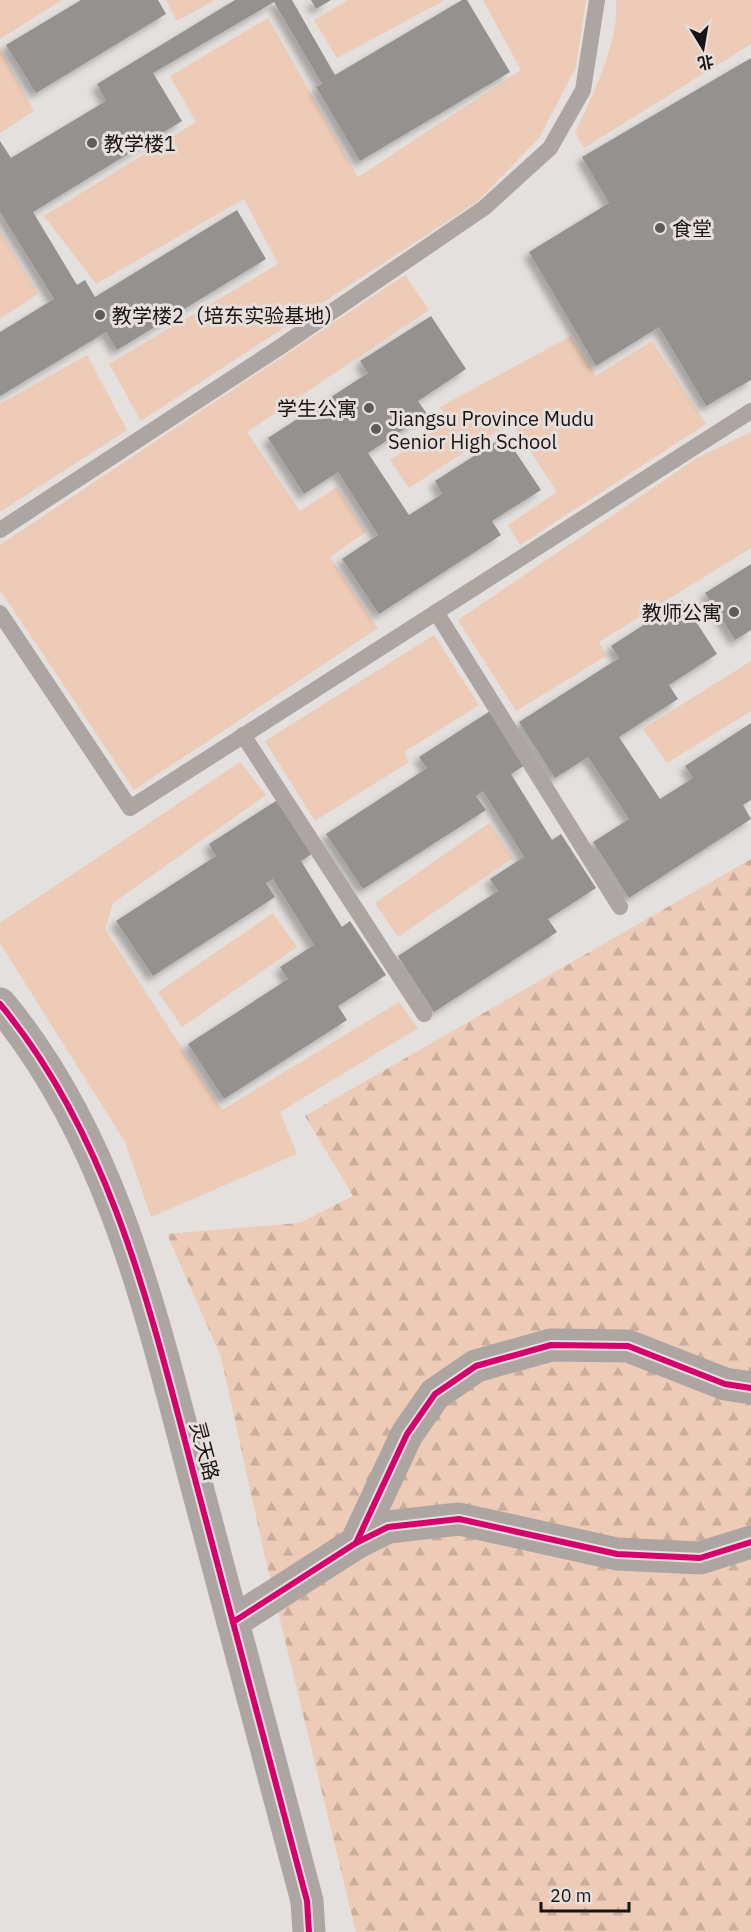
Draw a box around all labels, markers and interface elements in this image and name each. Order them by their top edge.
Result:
north arrow [673,18,733,78]
text: 北 [696,51,716,74]
place label: 教学楼1 [104,130,176,157]
marker: 教学楼1 [85,136,99,150]
place label: 食堂 [672,215,712,242]
marker: 食堂 [653,221,667,235]
place label: 教学楼2（培东实验基地） [112,302,344,329]
marker: 教学楼2（培东实验基地） [93,308,107,322]
place label: 学生公寓 [277,395,357,422]
marker: 学生公寓 [362,401,376,415]
place label: Jiangsu Province Mudu Senior High School [388,405,594,455]
marker: Jiangsu Province Mudu Senior High School [369,422,383,436]
place label: 教师公寓 [642,599,722,626]
marker: 教师公寓 [727,605,741,619]
street label: 灵天路 [184,1419,226,1483]
scale bar [541,1875,630,1913]
text: 20 m [550,1884,592,1907]

